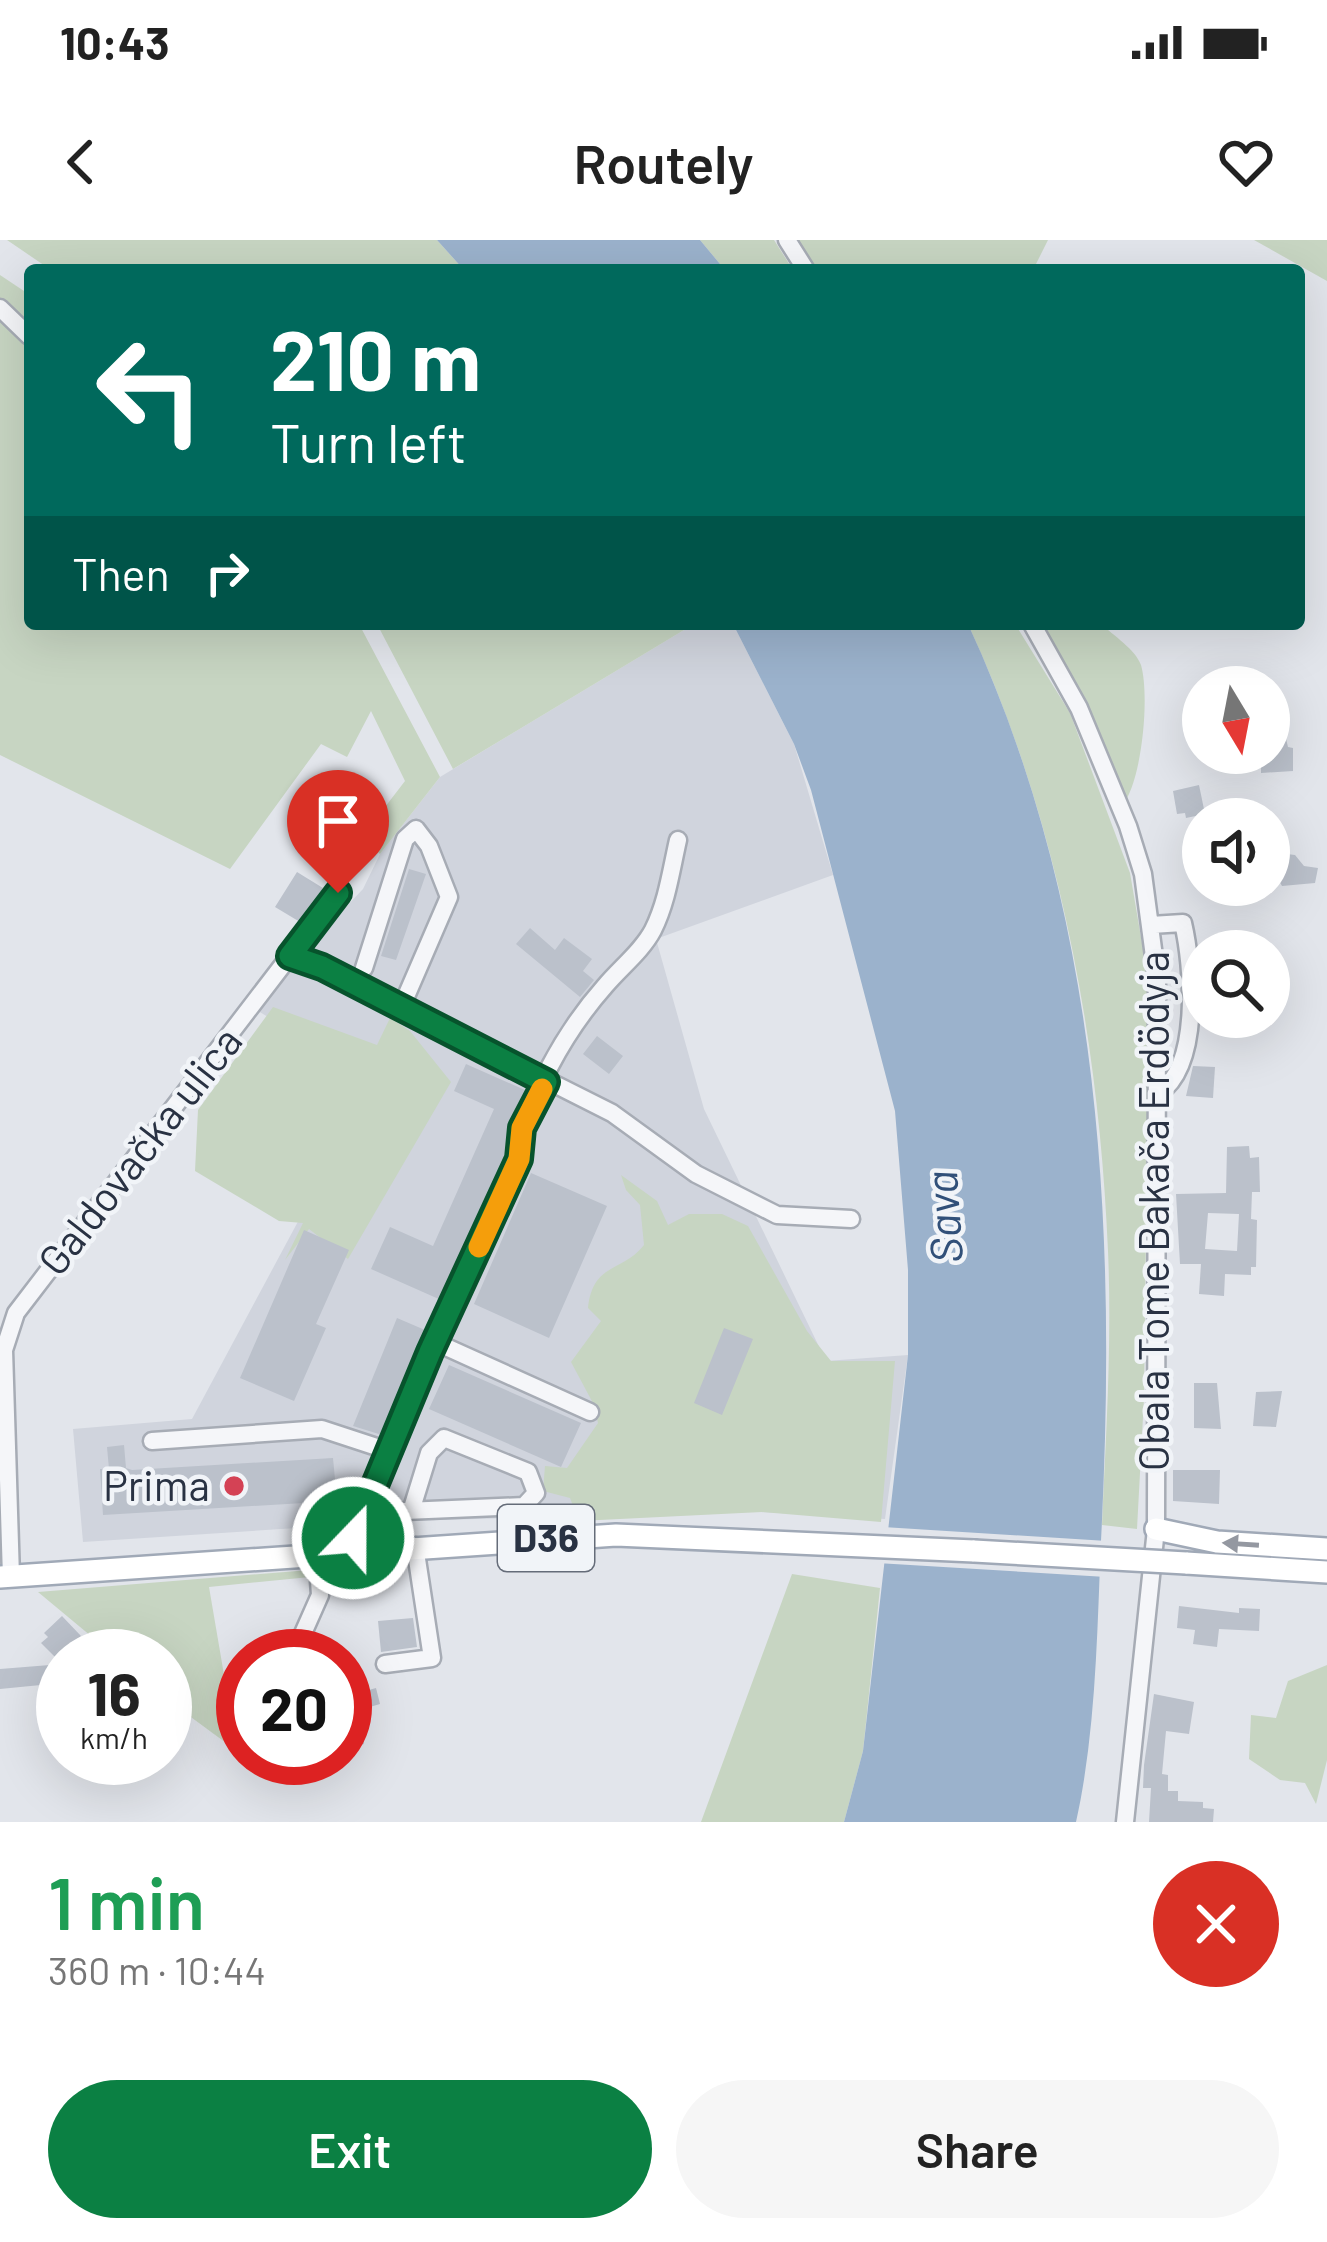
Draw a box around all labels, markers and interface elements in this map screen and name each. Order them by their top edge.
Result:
text: 10:43 [60,15,170,69]
icon: back [48,129,114,195]
icon: heart [1213,129,1279,195]
text: Routely [573,130,754,195]
text: 210 m [270,307,481,408]
icon: left [72,312,228,468]
text: Turn left [270,409,467,474]
icon: right [194,540,260,606]
text: Then [72,546,170,600]
north arrow [1182,666,1290,774]
map controls [1182,666,1290,1038]
pin [287,770,389,893]
icon: arrive [305,788,371,854]
button: sound [1182,798,1290,906]
button: search [1182,930,1290,1038]
street label: Obala Tome Bakača Erdödyja [1127,951,1178,1471]
street label: Galdovačka ulica [26,1016,251,1284]
water label: Sava [912,1169,972,1265]
place label: Prima [103,1459,210,1509]
marker: Prima [221,1473,247,1499]
position arrow [290,1475,416,1601]
road number: D36 [498,1505,594,1571]
one-way arrow [1222,1534,1259,1553]
speed limit sign: 20 [216,1629,372,1785]
text: 16 [87,1656,141,1728]
text: km/h [80,1719,148,1755]
text: 1 min [48,1858,205,1944]
button: close [1153,1861,1279,1987]
text: 360 m · 10:44 [48,1946,266,1993]
button: Exit [48,2080,652,2218]
button: Share [676,2080,1279,2218]

